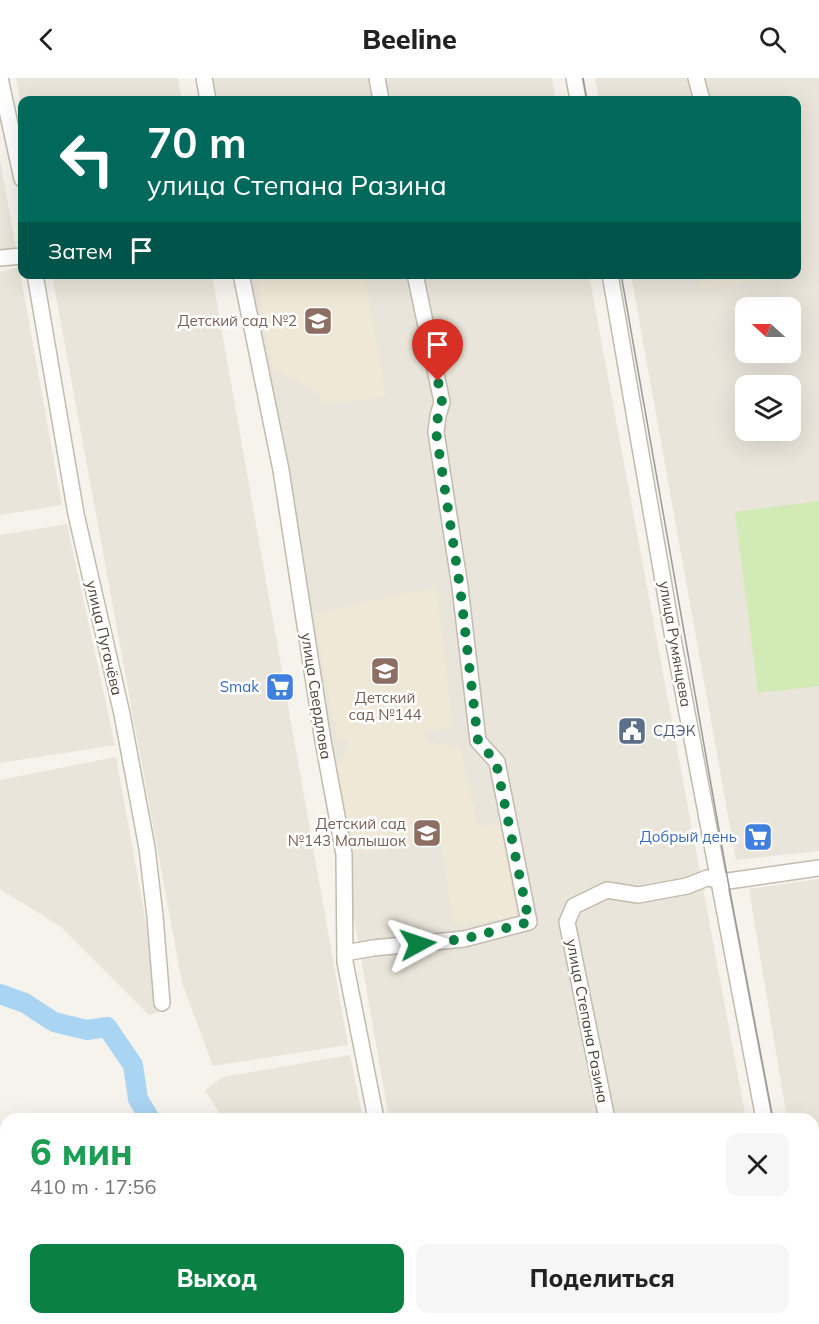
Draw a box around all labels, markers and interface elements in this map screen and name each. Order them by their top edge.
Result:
text: Beeline [362,22,457,56]
icon: back [30,23,63,56]
icon: search [756,23,789,56]
text: 70 m [147,116,247,169]
icon: left [48,120,126,198]
text: улица Степана Разина [147,168,447,202]
icon: arrive [125,234,158,267]
text: Затем [48,237,113,265]
north arrow [735,297,801,363]
map controls [735,297,801,441]
school or university icon: Детский сад №2 [302,305,334,337]
place label: Детский сад №2 [177,311,297,330]
pin [412,319,463,381]
icon: arrive [421,328,454,361]
button: layers [735,375,801,441]
street label: улица Пугачёва [82,579,127,697]
street label: улица Румянцева [655,579,696,708]
street label: улица Свердлова [297,631,336,761]
school or university icon: Детский сад №144 [369,655,401,687]
supermarket icon: Smak [264,671,296,703]
place label: Smak [220,677,259,696]
place label: Детский сад №144 [348,688,422,724]
public building icon: СДЭК [616,715,648,747]
place label: СДЭК [653,721,696,740]
place label: Детский сад №143 Малышок [288,814,407,850]
school or university icon: Детский сад №143 Малышок [411,817,443,849]
supermarket icon: Добрый день [742,821,774,853]
place label: Добрый день [640,827,737,846]
position arrow [386,912,450,976]
street label: улица Степана Разина [562,937,613,1104]
text: 6 мин [30,1129,133,1174]
button: close [726,1133,789,1196]
text: 410 m · 17:56 [30,1174,156,1199]
button: Выход [30,1244,404,1313]
button: Поделиться [416,1244,789,1313]

